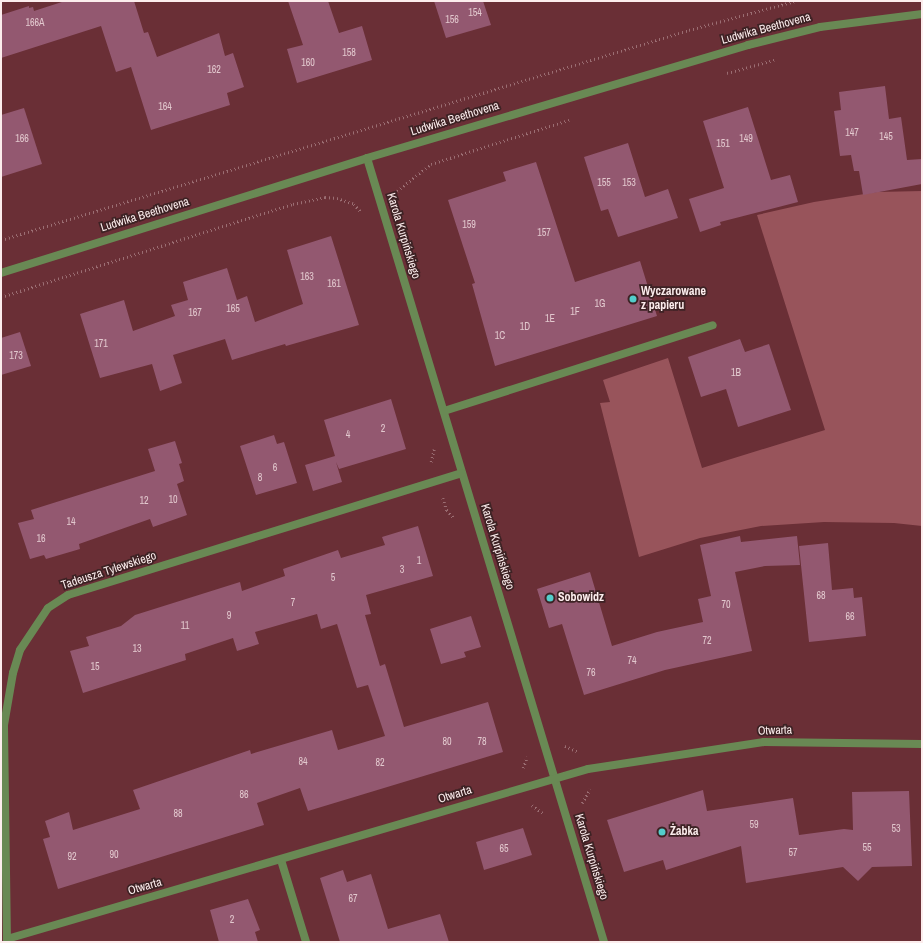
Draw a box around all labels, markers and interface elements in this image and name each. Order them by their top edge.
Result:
house number: 154 [468,7,482,19]
street label: Ludwika Beethovena [720,10,812,48]
house number: 156 [445,14,459,26]
house number: 166A [25,17,45,29]
house number: 158 [342,47,356,59]
house number: 160 [301,57,315,69]
house number: 162 [207,64,221,76]
street label: Ludwika Beethovena [409,99,501,139]
house number: 164 [158,101,172,113]
house number: 147 [845,127,859,139]
house number: 145 [879,131,893,143]
house number: 166 [15,133,29,145]
house number: 149 [739,133,753,145]
house number: 151 [716,138,730,150]
house number: 155 [597,177,611,189]
house number: 153 [622,177,636,189]
street label: Karola Kurpińskiego [383,191,423,281]
street label: Ludwika Beethovena [99,195,191,235]
house number: 159 [462,219,476,231]
house number: 157 [537,227,551,239]
house number: 163 [300,271,314,283]
house number: 161 [327,278,341,290]
place label: Wyczarowane z papieru [641,285,706,313]
marker: Wyczarowane z papieru [628,294,638,304]
house number: 1G [595,298,605,310]
house number: 165 [226,303,240,315]
house number: 1F [570,306,580,318]
house number: 167 [188,307,202,319]
house number: 1E [545,313,555,325]
house number: 1D [520,321,530,333]
house number: 1C [495,330,505,342]
house number: 171 [94,338,108,350]
house number: 173 [9,350,23,362]
house number: 1B [731,367,741,379]
house number: 2 [381,423,385,435]
house number: 4 [346,429,350,441]
house number: 6 [273,462,277,474]
house number: 8 [258,472,262,484]
house number: 10 [168,494,178,506]
house number: 12 [139,495,149,507]
street label: Karola Kurpińskiego [477,502,517,592]
house number: 14 [66,516,76,528]
house number: 16 [36,533,46,545]
street label: Tadeusza Tylewskiego [60,549,158,593]
house number: 1 [417,555,421,567]
house number: 3 [400,564,404,576]
house number: 5 [331,572,335,584]
house number: 68 [816,590,826,602]
place label: Sobowidz [558,591,604,605]
marker: Sobowidz [545,593,555,603]
house number: 7 [291,597,295,609]
house number: 70 [721,599,731,611]
house number: 9 [227,610,231,622]
house number: 66 [845,611,855,623]
house number: 11 [181,620,189,632]
house number: 72 [702,635,712,647]
house number: 13 [132,643,142,655]
house number: 74 [627,655,637,667]
house number: 15 [90,661,100,673]
house number: 76 [586,667,596,679]
street label: Otwarta [758,723,792,739]
house number: 80 [442,736,452,748]
house number: 78 [477,736,487,748]
house number: 84 [298,756,308,768]
house number: 82 [375,757,385,769]
street label: Otwarta [436,783,474,807]
house number: 86 [239,789,249,801]
house number: 88 [173,808,183,820]
street label: Karola Kurpińskiego [571,812,611,902]
house number: 59 [749,819,759,831]
house number: 53 [891,823,901,835]
place label: Żabka [670,825,698,839]
marker: Żabka [657,827,667,837]
house number: 55 [862,842,872,854]
house number: 65 [499,843,509,855]
house number: 57 [788,847,798,859]
house number: 90 [109,849,119,861]
house number: 92 [67,851,77,863]
street label: Otwarta [126,875,164,899]
house number: 67 [348,893,358,905]
house number: 2 [230,914,234,926]

